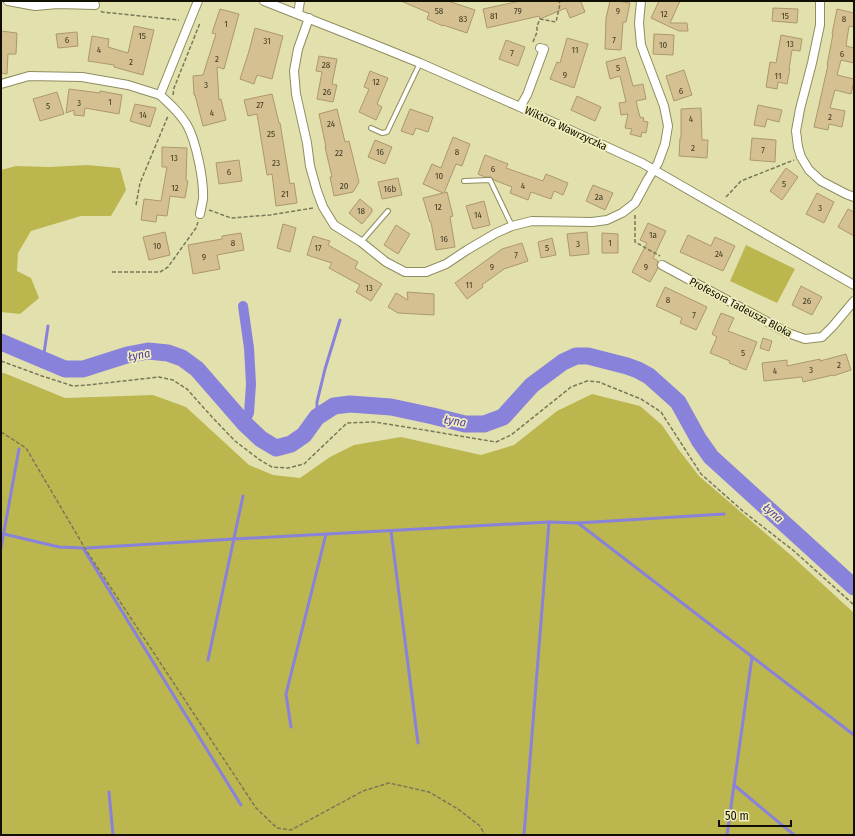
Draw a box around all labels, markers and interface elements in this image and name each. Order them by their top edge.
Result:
house number: 58 [435,6,444,16]
house number: 79 [514,6,522,16]
house number: 9 [616,6,620,16]
house number: 12 [660,9,668,19]
house number: 81 [490,11,498,21]
house number: 15 [781,11,789,21]
house number: 83 [459,14,467,24]
house number: 8 [842,14,847,24]
house number: 1 [224,19,228,29]
house number: 15 [138,31,146,41]
house number: 6 [65,35,70,45]
house number: 7 [612,35,616,45]
house number: 31 [263,36,271,46]
house number: 13 [786,39,794,49]
house number: 10 [659,40,667,50]
house number: 4 [97,45,102,55]
house number: 11 [572,45,578,55]
house number: 7 [510,48,514,58]
house number: 6 [840,49,845,59]
house number: 2 [215,54,219,64]
house number: 2 [129,57,133,67]
house number: 28 [322,60,331,70]
house number: 5 [616,63,620,73]
house number: 9 [563,70,567,80]
house number: 11 [775,71,781,81]
house number: 12 [372,77,380,87]
house number: 3 [204,80,208,90]
house number: 6 [679,86,684,96]
house number: 26 [323,87,332,97]
house number: 1 [108,97,112,107]
house number: 3 [77,98,81,108]
house number: 27 [256,100,264,110]
house number: 5 [46,101,50,111]
street label: Wiktora Wawrzyczka [522,104,609,153]
house number: 4 [210,108,215,118]
house number: 14 [139,110,148,120]
house number: 2 [828,112,832,122]
house number: 4 [689,114,694,124]
house number: 24 [327,119,336,129]
house number: 25 [267,129,275,139]
house number: 2 [691,143,695,153]
house number: 7 [761,145,765,155]
house number: 16 [376,147,385,157]
house number: 8 [455,147,460,157]
house number: 22 [335,148,343,158]
house number: 13 [170,153,178,163]
house number: 23 [272,158,280,168]
house number: 6 [491,164,496,174]
house number: 6 [227,167,232,177]
house number: 10 [435,171,443,181]
house number: 5 [782,179,786,189]
house number: 20 [340,181,349,191]
house number: 4 [521,181,526,191]
house number: 12 [171,183,179,193]
house number: 16b [384,184,397,194]
house number: 21 [281,189,289,199]
house number: 2a [595,192,604,202]
house number: 12 [434,202,442,212]
house number: 3 [818,203,822,213]
house number: 18 [357,206,366,216]
house number: 14 [474,210,483,220]
house number: 1a [649,230,658,240]
house number: 16 [440,234,449,244]
house number: 8 [231,238,236,248]
house number: 1 [608,238,612,248]
house number: 3 [576,239,580,249]
house number: 10 [153,241,161,251]
house number: 17 [314,243,322,253]
house number: 5 [545,243,549,253]
house number: 24 [715,249,724,259]
house number: 7 [514,250,518,260]
house number: 9 [202,252,206,262]
house number: 9 [490,262,494,272]
house number: 9 [644,262,648,272]
street label: Profesora Tadeusza Bloka [687,275,794,340]
house number: 11 [466,280,472,290]
house number: 13 [365,283,373,293]
house number: 8 [666,295,671,305]
house number: 26 [803,296,812,306]
house number: 7 [692,310,696,320]
water label: Łyna [127,346,151,364]
house number: 5 [741,348,745,358]
house number: 2 [837,360,841,370]
house number: 3 [809,365,813,375]
house number: 4 [773,366,778,376]
water label: Łyna [443,412,467,430]
water label: Łyna [760,500,786,526]
scale bar [719,802,791,828]
text: 50 m [725,809,749,823]

